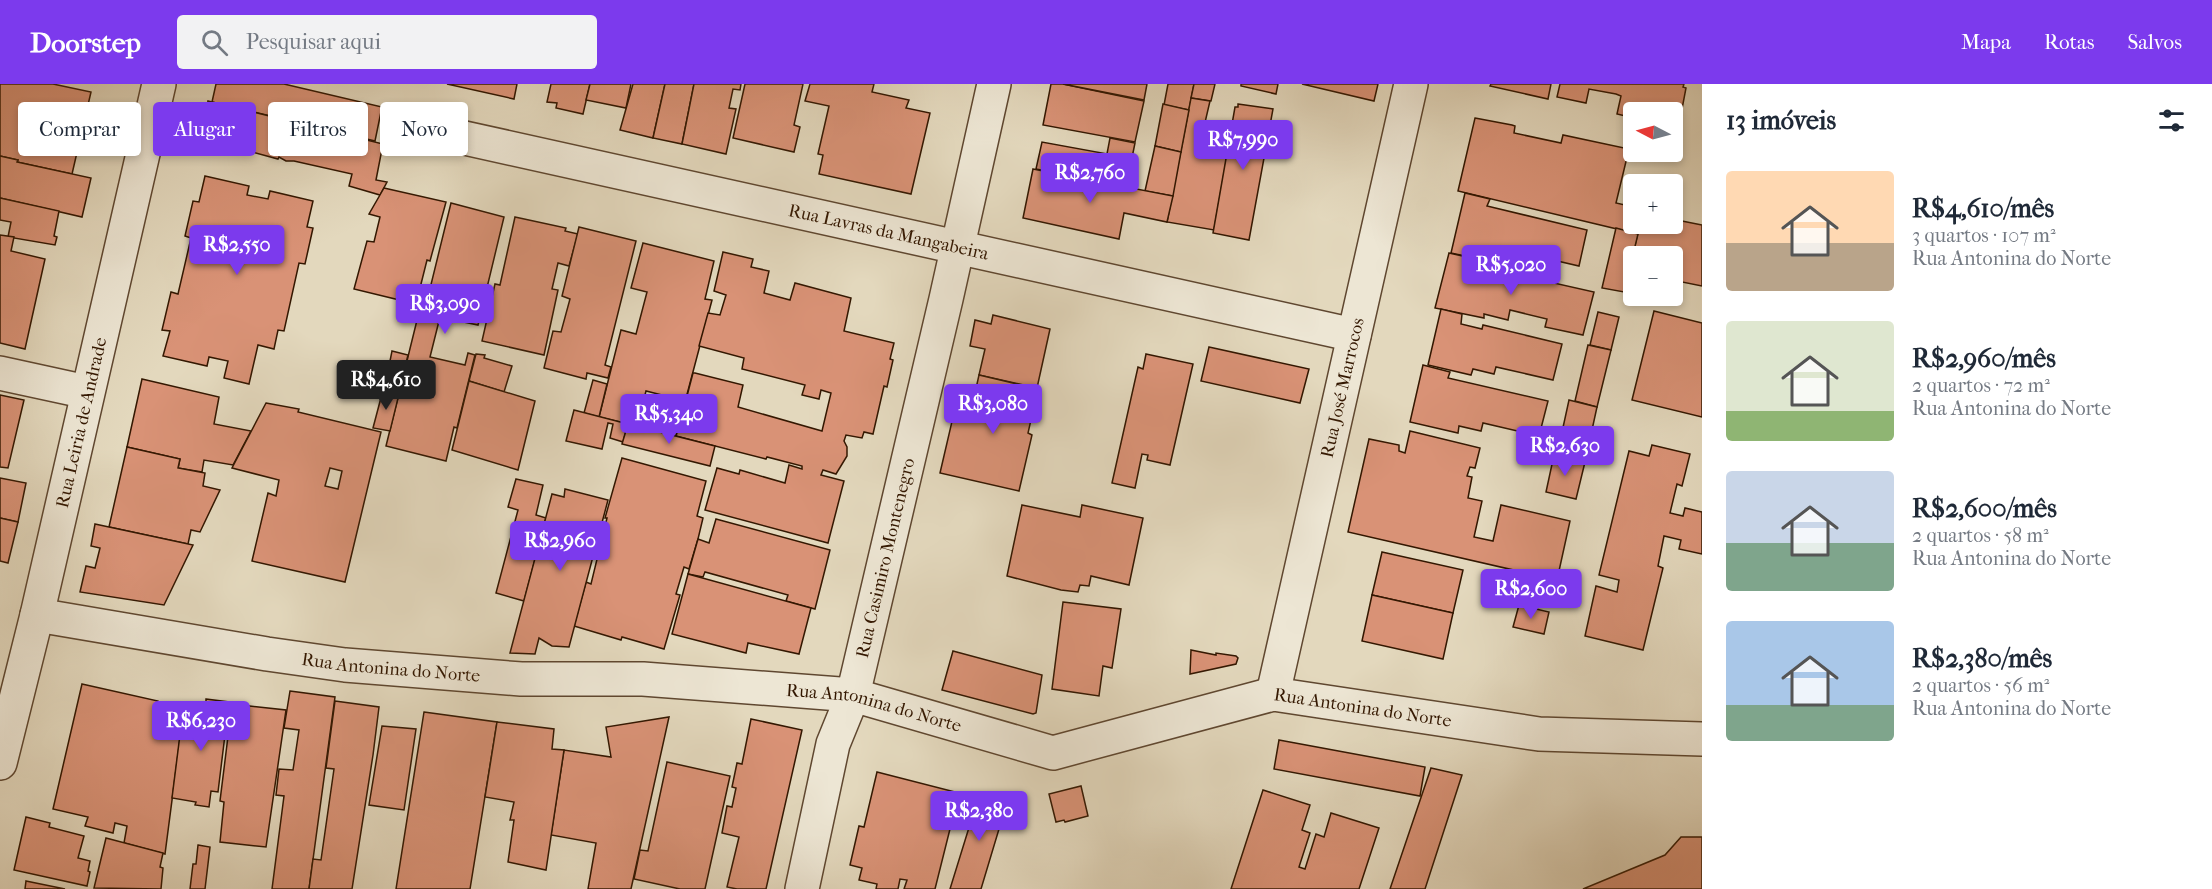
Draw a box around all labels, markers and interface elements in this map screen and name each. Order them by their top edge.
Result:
search box [177,15,597,69]
text: Doorstep [30,26,141,59]
icon: search [198,26,231,59]
text: Pesquisar aqui [246,29,381,55]
text: Mapa [1961,30,2011,54]
text: Rotas [2044,30,2094,54]
text: Salvos [2127,30,2182,54]
chip: Comprar [18,102,141,156]
chip: Alugar [153,102,256,156]
chip: Filtros [268,102,368,156]
chip: Novo [380,102,468,156]
north arrow [1623,102,1683,162]
map controls [1623,102,1683,306]
icon: filters [2155,104,2188,137]
text: 13 imóveis [1726,105,1836,136]
pin: R$7,990 [1188,120,1298,171]
text: R$7,990 [1208,128,1278,151]
pin: R$2,760 [1035,153,1145,204]
text: R$2,760 [1055,161,1125,184]
button: + [1623,174,1683,234]
text: R$4,610/mês [1912,193,2054,224]
icon: home [1774,195,1846,267]
street label: Rua Lavras da Mangabeira [787,200,991,264]
text: 3 quartos · 107 m² [1912,224,2056,247]
pin: R$2,550 [182,225,292,276]
text: R$2,550 [203,233,271,256]
pin: R$5,020 [1456,245,1566,296]
button: − [1623,246,1683,306]
text: Rua Antonina do Norte [1912,247,2111,270]
text: R$5,020 [1476,253,1546,276]
pin: R$3,090 [390,284,500,335]
text: R$3,090 [410,292,480,315]
street label: Rua José Marrocos [1316,315,1368,460]
street label: Rua Leiria de Andrade [51,335,111,510]
text: R$2,960/mês [1912,343,2056,374]
icon: home [1774,345,1846,417]
pin: R$4,610 [331,360,441,411]
text: R$4,610 [351,368,421,391]
text: 2 quartos · 72 m² [1912,374,2050,397]
pin: R$3,080 [938,384,1048,435]
text: R$3,080 [958,392,1028,415]
pin: R$5,340 [614,394,724,445]
text: Rua Antonina do Norte [1912,397,2111,420]
text: R$5,340 [634,402,704,425]
pin: R$2,630 [1510,426,1620,477]
text: R$2,630 [1530,434,1600,457]
street label: Rua Casimiro Montenegro [852,456,919,660]
text: R$2,600/mês [1912,493,2057,524]
icon: home [1774,495,1846,567]
pin: R$2,960 [505,521,615,572]
text: 2 quartos · 58 m² [1912,524,2049,547]
text: R$2,960 [524,529,596,552]
text: Rua Antonina do Norte [1912,547,2111,570]
pin: R$2,600 [1476,569,1586,620]
text: R$2,600 [1495,577,1567,600]
text: R$2,380/mês [1912,643,2052,674]
icon: home [1774,645,1846,717]
street label: Rua Antonina do Norte [300,649,481,686]
text: 2 quartos · 56 m² [1912,674,2049,697]
street label: Rua Antonina do Norte [786,679,964,736]
street label: Rua Antonina do Norte [1273,684,1453,731]
text: Rua Antonina do Norte [1912,697,2111,720]
pin: R$6,230 [146,701,256,752]
text: R$6,230 [166,709,236,732]
pin: R$2,380 [924,791,1034,842]
text: R$2,380 [944,799,1014,822]

